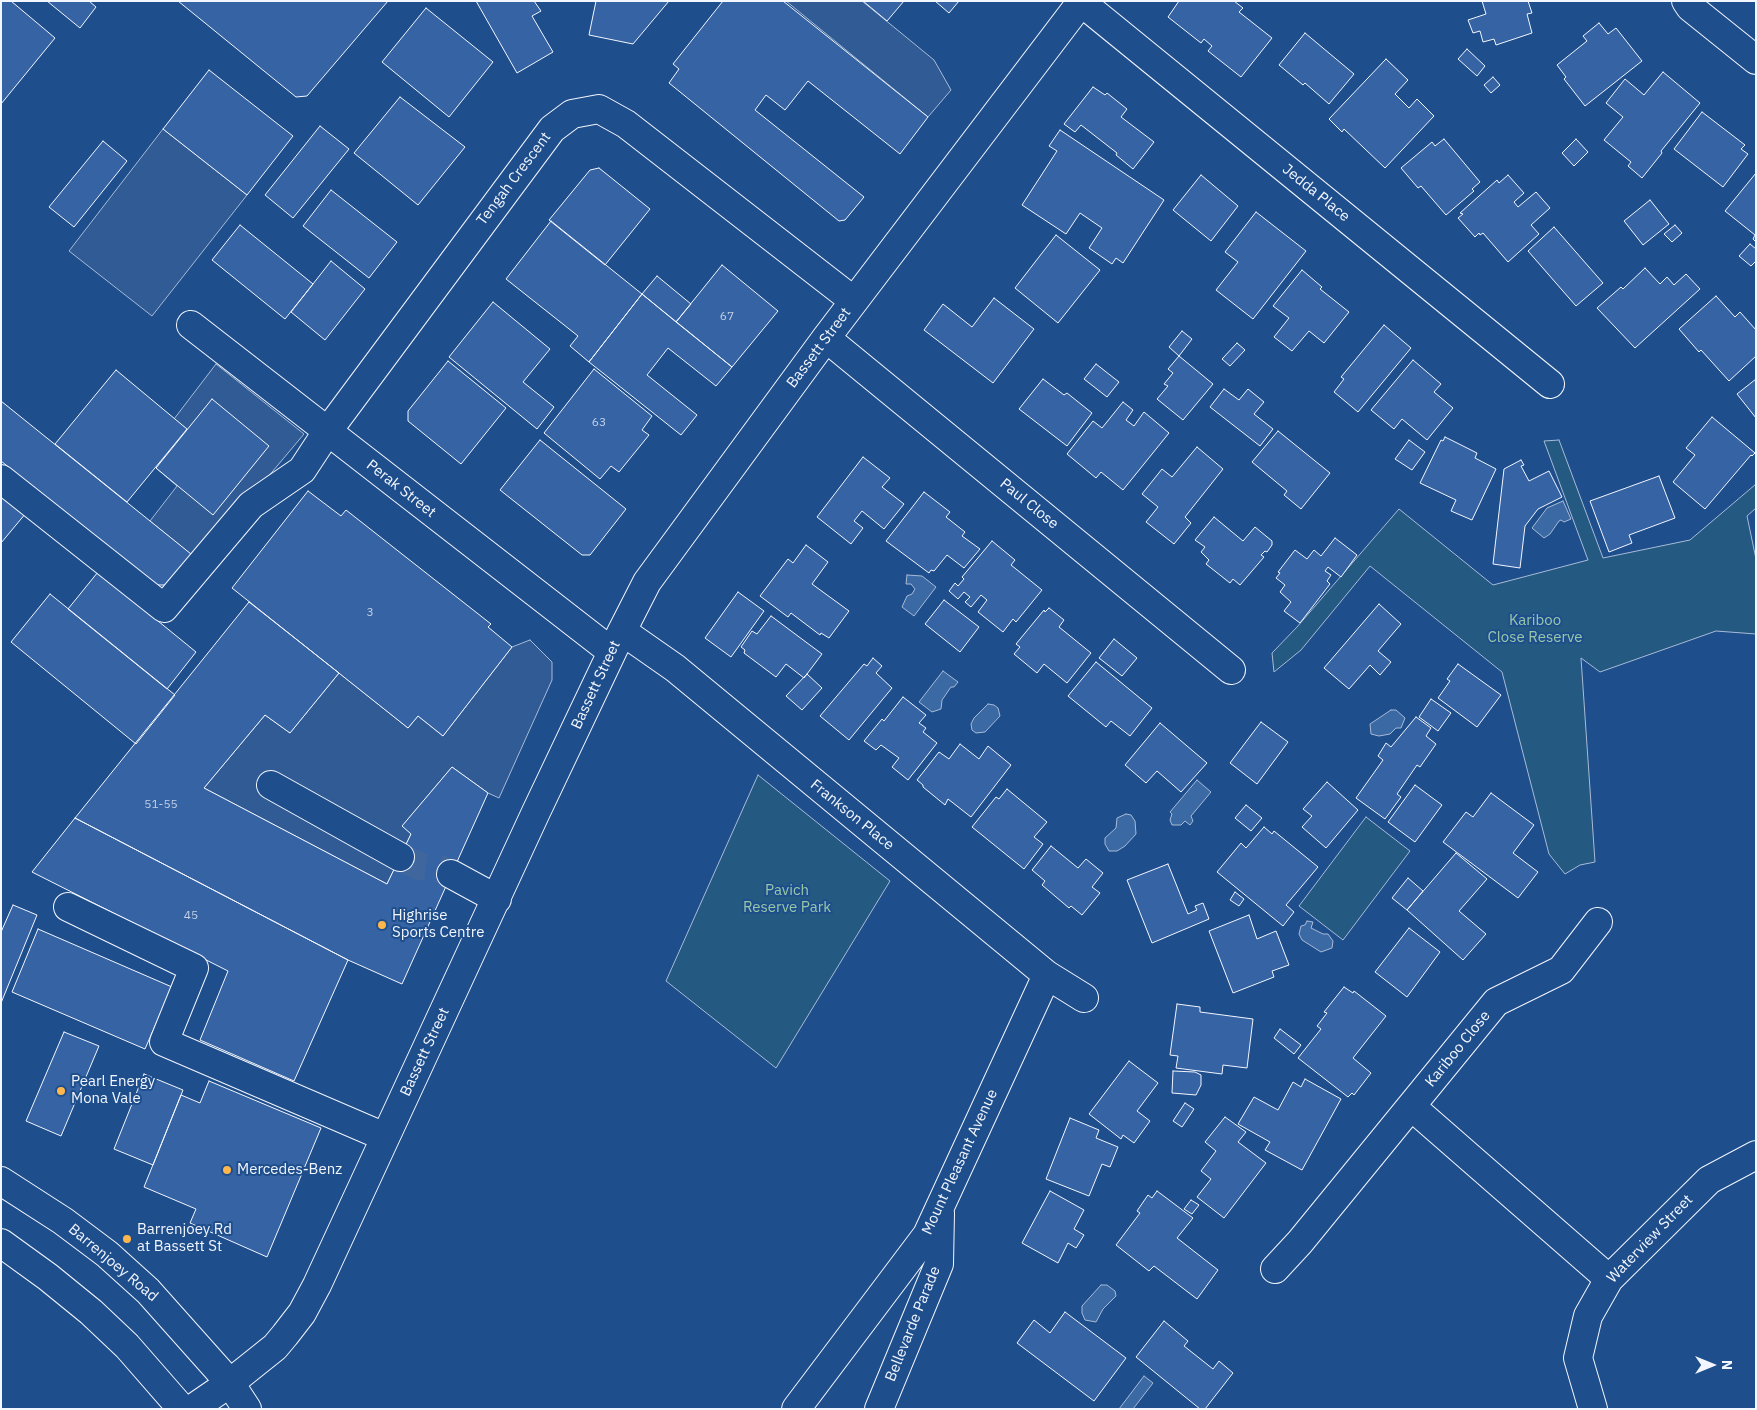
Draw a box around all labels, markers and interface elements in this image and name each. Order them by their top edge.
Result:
street label: Tengah Crescent [473,129,555,229]
street label: Jedda Place [1279,160,1353,226]
street label: Bassett Street [783,304,855,392]
house number: 67 [720,310,734,324]
house number: 63 [592,416,606,430]
street label: Perak Street [363,456,439,522]
street label: Paul Close [996,475,1062,533]
house number: 3 [366,606,374,620]
park label: Kariboo Close Reserve [1487,612,1583,647]
street label: Bassett Street [568,638,624,732]
street label: Frankson Place [807,776,897,854]
house number: 51-55 [144,798,178,812]
park label: Pavich Reserve Park [743,882,831,917]
place label: Highrise Sports Centre [392,907,484,942]
house number: 45 [184,909,198,923]
marker: Highrise Sports Centre [376,919,388,931]
street label: Bassett Street [397,1005,453,1099]
street label: Kariboo Close [1422,1007,1494,1091]
place label: Pearl Energy Mona Vale [71,1073,155,1108]
marker: Pearl Energy Mona Vale [55,1085,67,1097]
street label: Mount Pleasant Avenue [918,1086,1002,1238]
place label: Mercedes-Benz [237,1161,342,1179]
marker: Mercedes-Benz [221,1164,233,1176]
street label: Waterview Street [1603,1191,1697,1287]
street label: Barrenjoey Road [65,1220,161,1306]
place label: Barrenjoey Rd at Bassett St [137,1221,232,1256]
marker: Barrenjoey Rd at Bassett St [121,1233,133,1245]
street label: Bellevarde Parade [882,1264,944,1384]
north arrow [1687,1340,1737,1390]
text: N [1718,1360,1736,1370]

